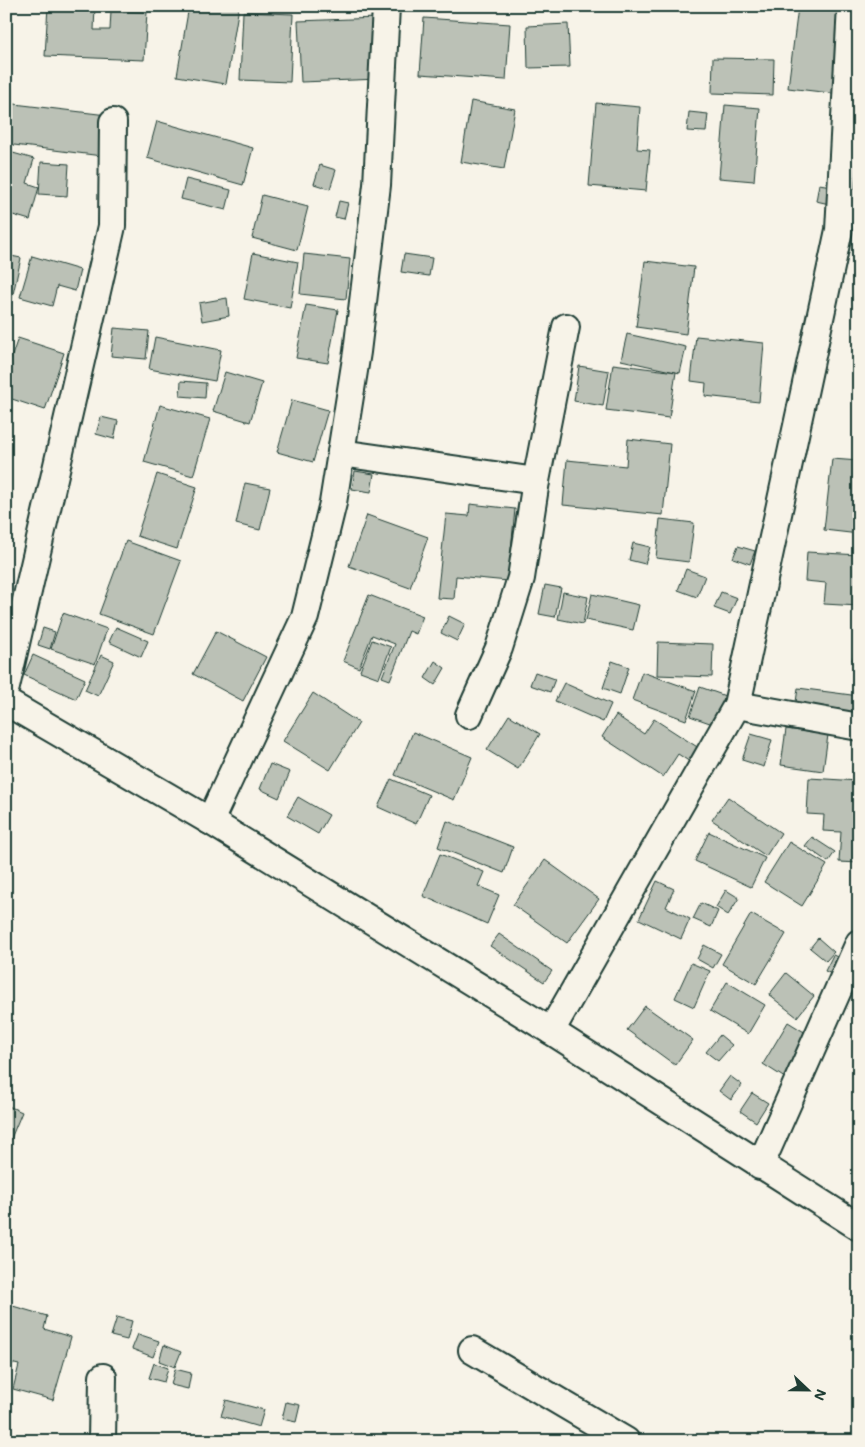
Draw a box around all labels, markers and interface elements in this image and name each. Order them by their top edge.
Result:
north arrow [782,1364,832,1414]
text: N [810,1387,831,1404]

